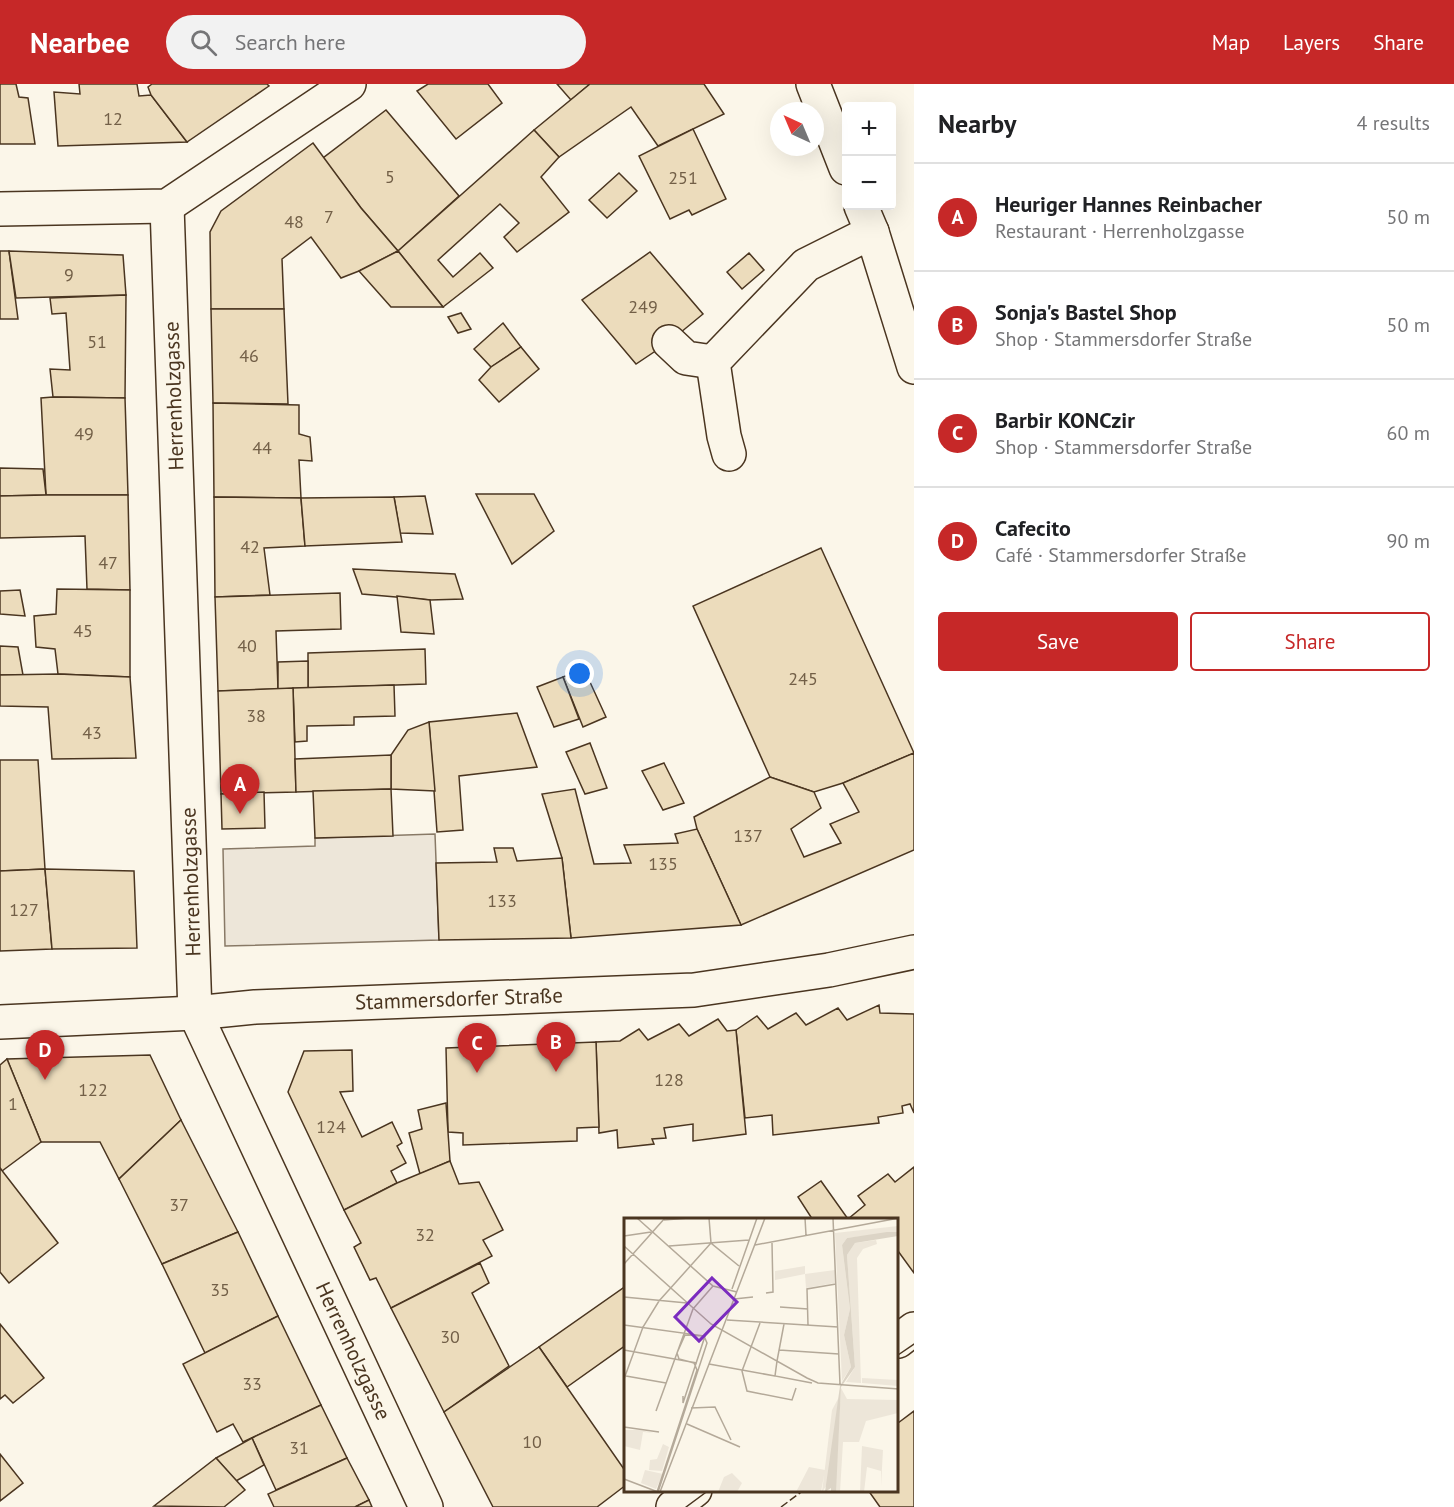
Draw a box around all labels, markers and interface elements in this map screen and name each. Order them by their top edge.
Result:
search box [166,15,586,69]
text: Nearbee [30,24,130,61]
icon: search [187,26,220,59]
text: Search here [235,28,346,56]
text: Map [1212,29,1250,56]
text: Layers [1283,29,1340,56]
text: Share [1373,29,1424,56]
north arrow [770,102,824,156]
map controls [842,102,896,210]
button: + [842,102,896,156]
house number: 12 [103,107,123,130]
text: Nearby [938,107,1016,140]
text: 4 results [1357,110,1430,136]
button: − [842,156,896,210]
house number: 5 [385,165,395,188]
house number: 251 [668,166,698,189]
text: Heuriger Hannes Reinbacher [995,190,1262,218]
text: A [951,204,964,230]
text: 50 m [1387,204,1430,230]
house number: 7 [324,205,334,228]
house number: 48 [284,210,304,233]
text: Restaurant · Herrenholzgasse [995,218,1245,244]
house number: 9 [64,263,74,286]
house number: 249 [628,295,658,318]
text: Sonja's Bastel Shop [995,298,1177,326]
text: B [952,312,963,338]
text: 50 m [1387,312,1430,338]
street label: Herrenholzgasse [157,321,190,471]
text: Shop · Stammersdorfer Straße [995,326,1252,352]
house number: 51 [87,330,107,353]
house number: 46 [239,344,259,367]
text: Barbir KONCzir [995,406,1135,434]
text: C [952,420,963,446]
text: 60 m [1387,420,1430,446]
house number: 49 [74,422,94,445]
text: Shop · Stammersdorfer Straße [995,434,1252,460]
house number: 44 [252,436,272,459]
text: Cafecito [995,514,1071,542]
text: D [951,528,964,554]
text: 90 m [1387,528,1430,554]
house number: 42 [240,535,260,558]
text: Café · Stammersdorfer Straße [995,542,1246,568]
house number: 47 [98,551,118,574]
button: Save [938,612,1178,671]
button: Share [1190,612,1430,671]
house number: 45 [73,619,93,642]
house number: 40 [237,634,257,657]
your location [565,659,594,688]
house number: 245 [788,667,818,690]
house number: 38 [246,704,266,727]
house number: 43 [82,721,102,744]
pin: A [220,764,260,814]
street label: Herrenholzgasse [174,807,207,957]
house number: 137 [733,824,763,847]
house number: 135 [648,852,678,875]
house number: 133 [487,889,517,912]
house number: 127 [9,898,39,921]
street label: Stammersdorfer Straße [355,981,563,1016]
pin: B [536,1022,576,1072]
pin: C [458,1024,496,1073]
pin: D [26,1030,64,1080]
house number: 128 [654,1068,684,1091]
house number: 122 [78,1078,108,1101]
house number: 1 [8,1092,18,1115]
house number: 124 [316,1115,346,1138]
house number: 37 [169,1193,189,1216]
inset map [624,1218,899,1492]
house number: 32 [415,1223,435,1246]
street label: Herrenholzgasse [310,1277,397,1424]
house number: 35 [210,1278,230,1301]
house number: 30 [440,1325,460,1348]
house number: 33 [242,1372,262,1395]
house number: 10 [522,1430,542,1453]
house number: 31 [289,1436,309,1459]

